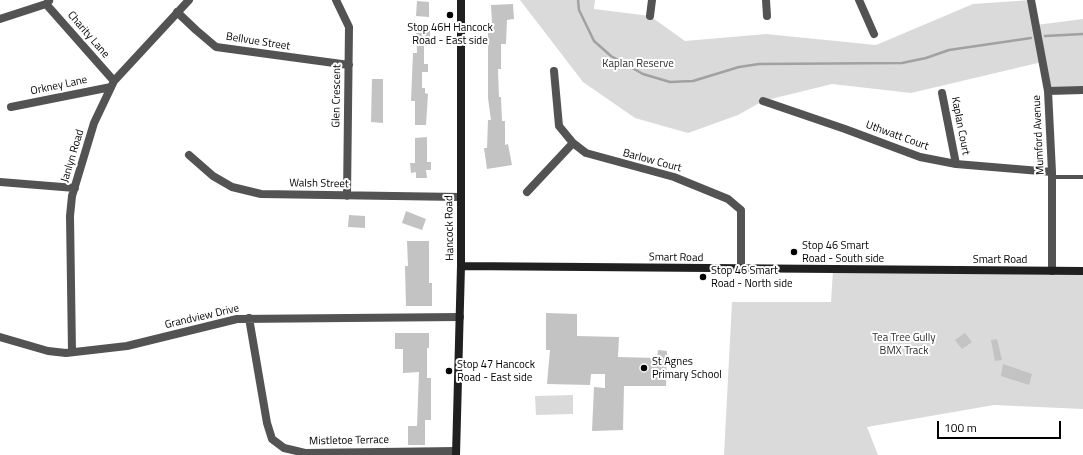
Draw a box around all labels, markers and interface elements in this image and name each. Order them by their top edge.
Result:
street label: Charity Lane [64,9,112,61]
marker: Stop 46H Hancock Road - East side [445,10,455,20]
place label: Stop 46H Hancock Road - East side [407,21,493,47]
street label: Bellvue Street [225,30,291,54]
park label: Kaplan Reserve [602,57,674,71]
street label: Glen Crescent [330,64,344,128]
street label: Orkney Lane [29,74,89,98]
street label: Mumford Avenue [1030,95,1048,175]
street label: Kaplan Court [948,96,972,156]
street label: Uthwatt Court [864,119,930,153]
street label: Janlyn Road [59,128,87,184]
street label: Barlow Court [621,147,683,175]
street label: Walsh Street [289,177,349,191]
street label: Hancock Road [443,195,457,261]
place label: Stop 46 Smart Road - South side [802,239,884,265]
marker: Stop 46 Smart Road - South side [789,247,799,257]
street label: Smart Road [649,251,703,265]
street label: Smart Road [973,253,1027,267]
place label: Stop 46 Smart Road - North side [711,264,793,290]
marker: Stop 46 Smart Road - North side [698,272,708,282]
street label: Grandview Drive [164,302,240,332]
park label: Tea Tree Gully BMX Track [872,331,936,357]
place label: St Agnes Primary School [652,355,722,381]
place label: Stop 47 Hancock Road - East side [457,358,535,384]
marker: St Agnes Primary School [639,363,649,373]
marker: Stop 47 Hancock Road - East side [444,366,454,376]
scale bar [939,413,1063,439]
text: 100 m [944,418,977,437]
street label: Mistletoe Terrace [309,434,389,448]

